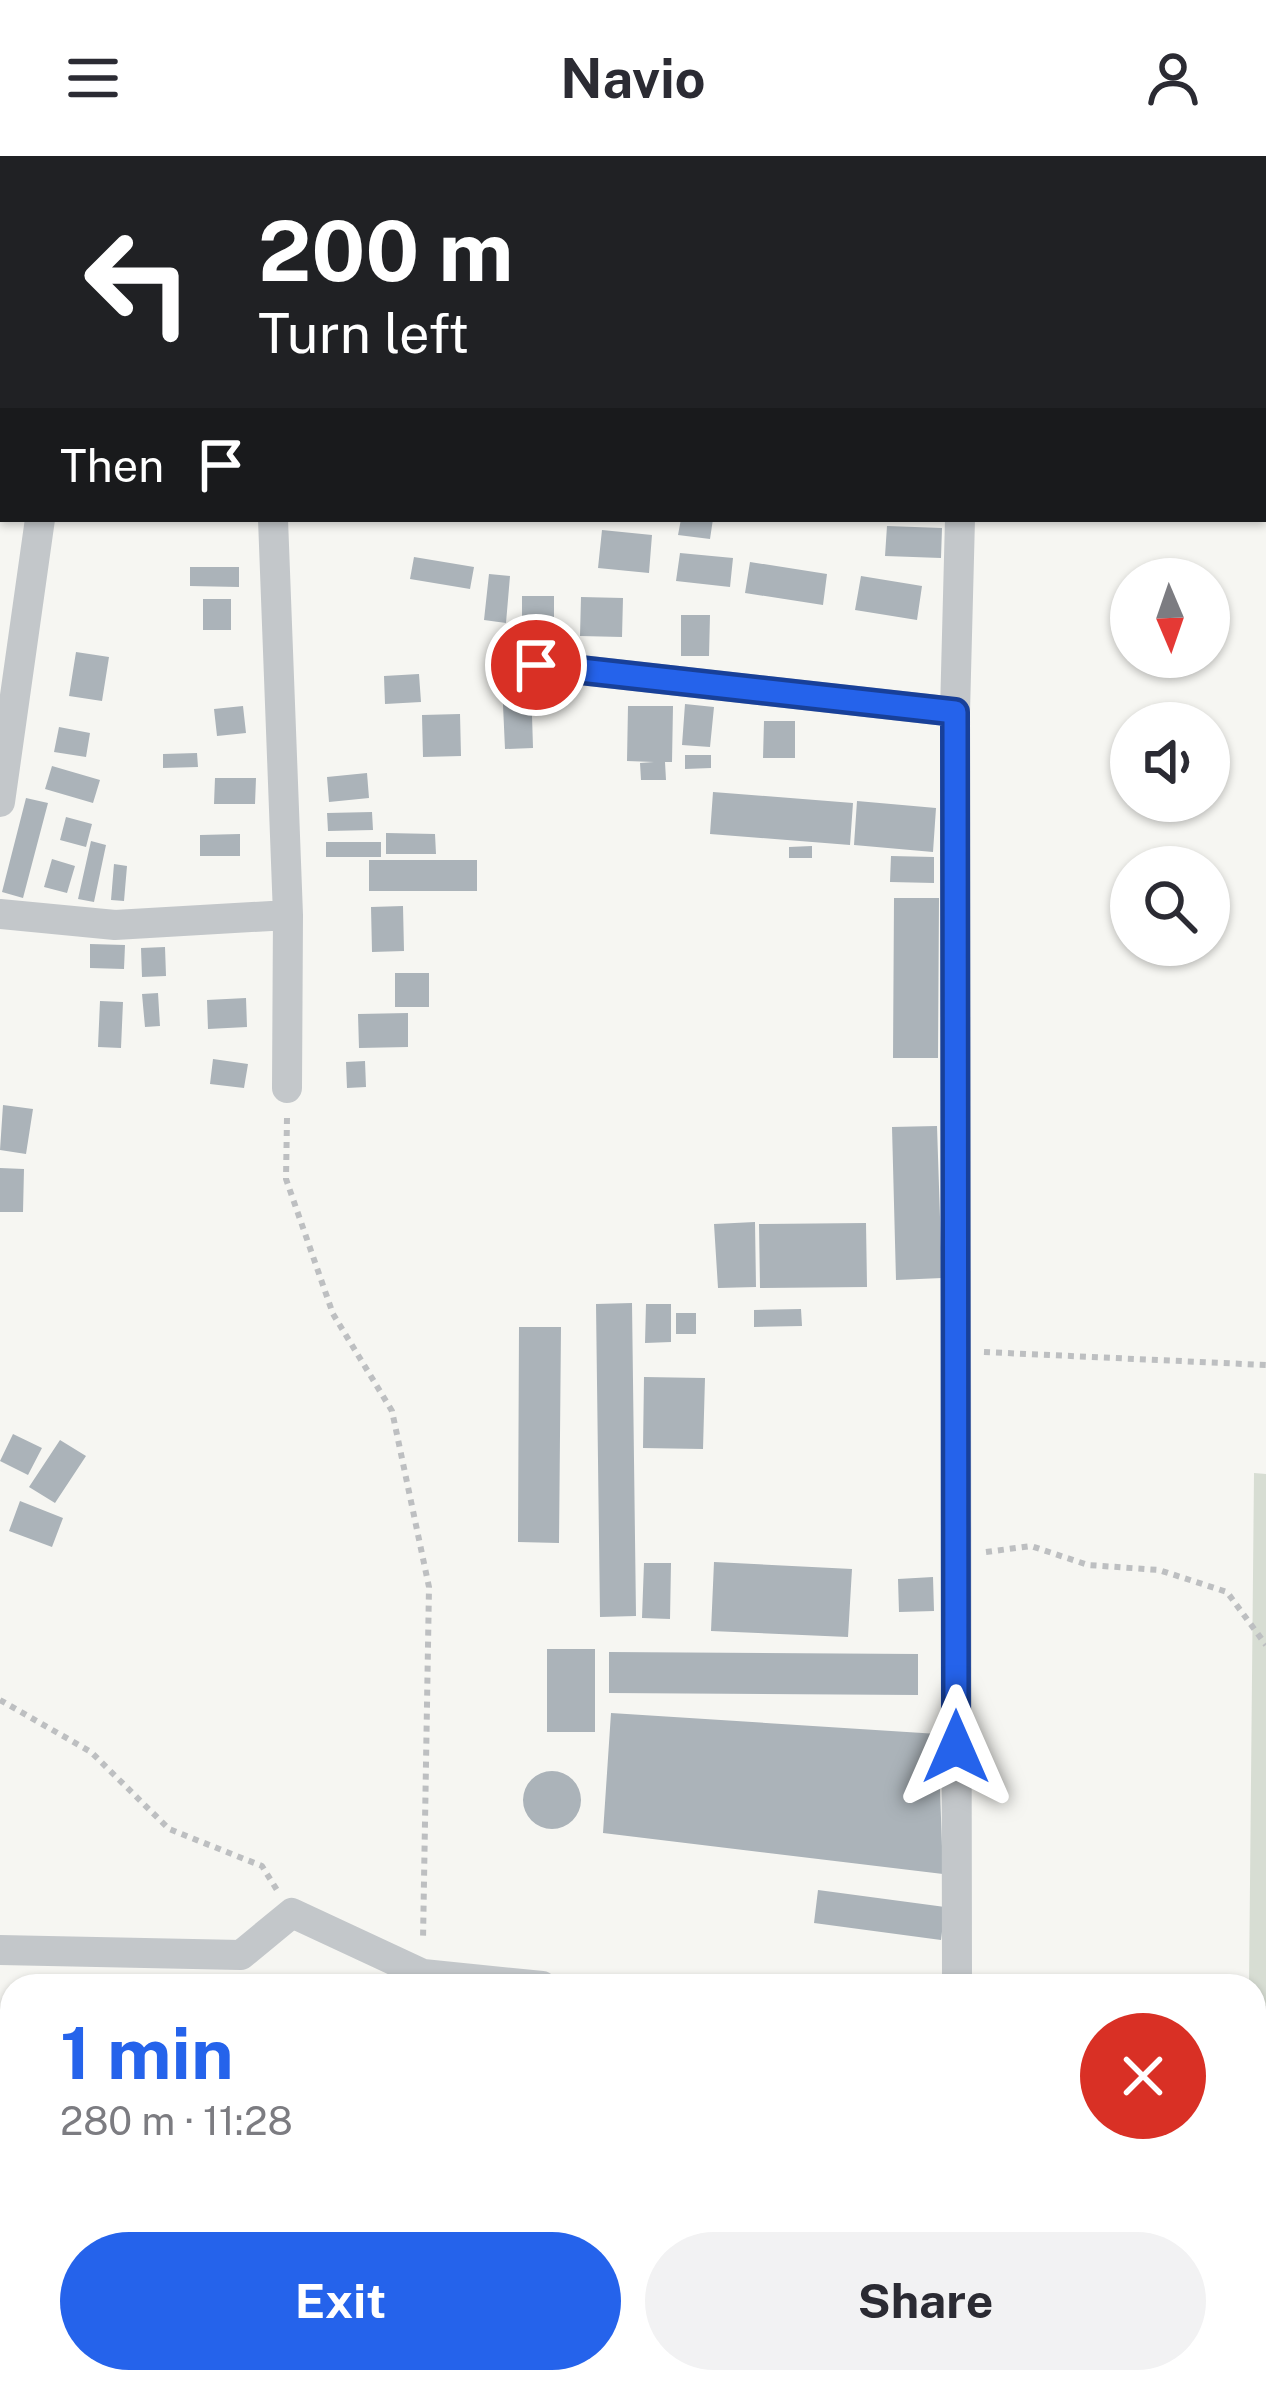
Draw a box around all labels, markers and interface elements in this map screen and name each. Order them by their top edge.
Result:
icon: menu [60,45,126,111]
icon: person [1140,45,1206,111]
text: Navio [560,47,706,110]
text: 200 m [258,201,514,300]
icon: left [60,204,216,360]
text: Turn left [258,302,469,365]
icon: arrive [188,432,254,498]
text: Then [60,439,164,492]
north arrow [1110,558,1230,678]
map controls [1110,558,1230,966]
pin [485,614,587,716]
icon: arrive [503,632,569,698]
button: sound [1110,702,1230,822]
button: search [1110,846,1230,966]
position arrow [893,1684,1019,1810]
text: 1 min [60,2011,234,2095]
button: close [1080,2013,1206,2139]
text: 280 m · 11:28 [60,2098,293,2144]
button: Exit [60,2232,621,2370]
button: Share [645,2232,1206,2370]

